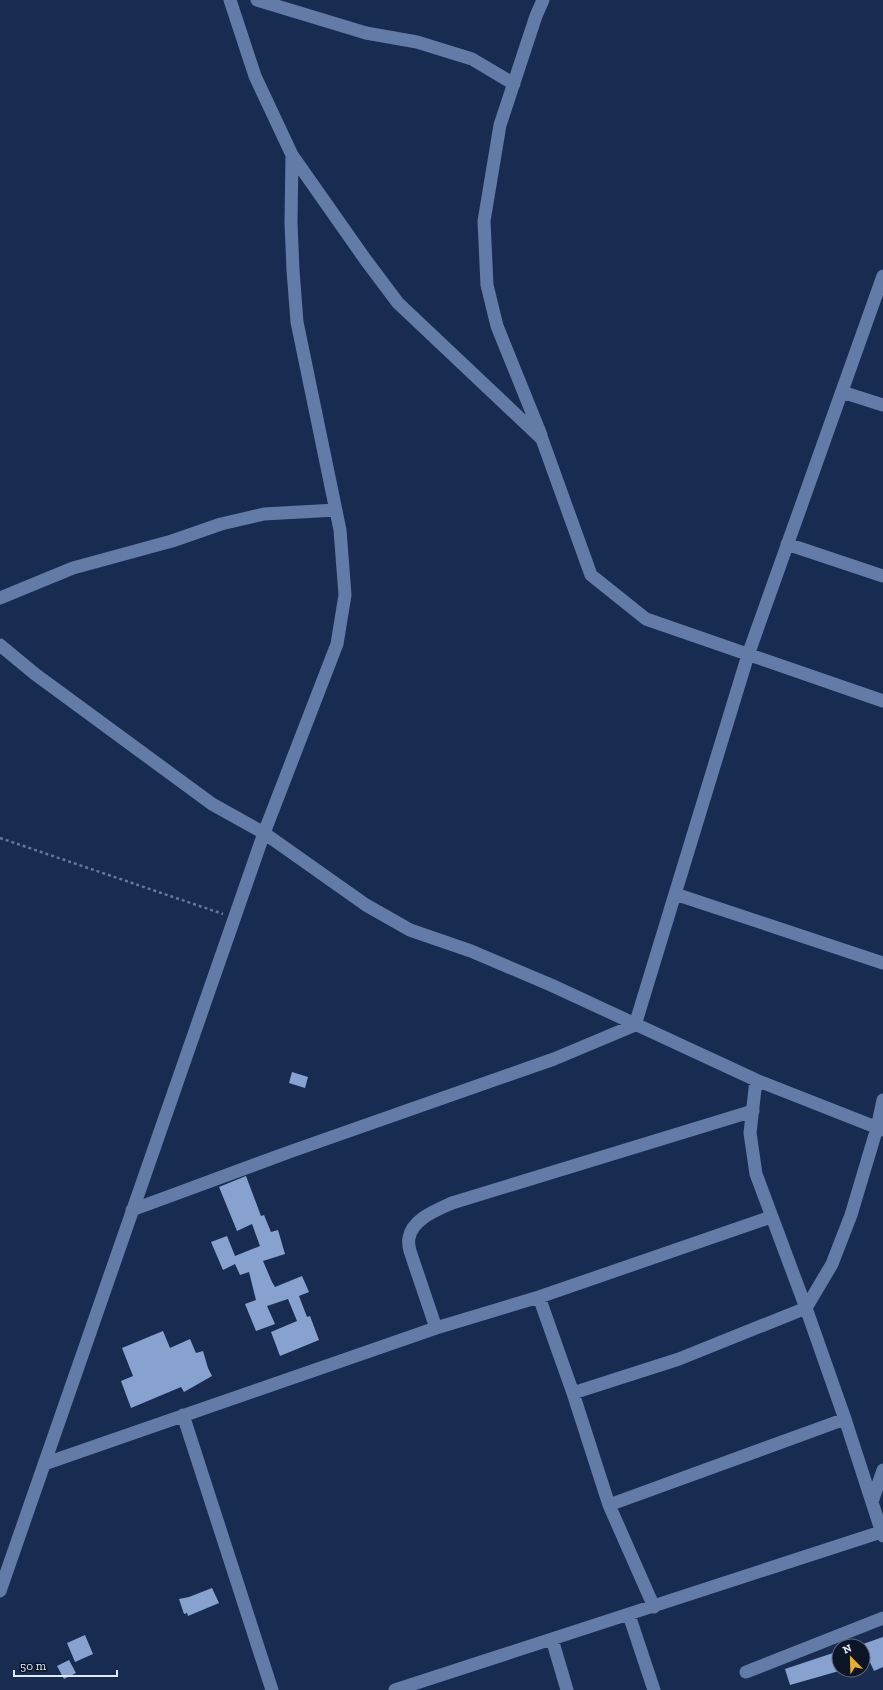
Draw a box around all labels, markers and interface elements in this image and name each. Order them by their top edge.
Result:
north arrow [831,1638,871,1678]
text: N [841,1641,854,1657]
scale bar [14,1652,117,1678]
text: 50 m [20,1659,47,1673]

